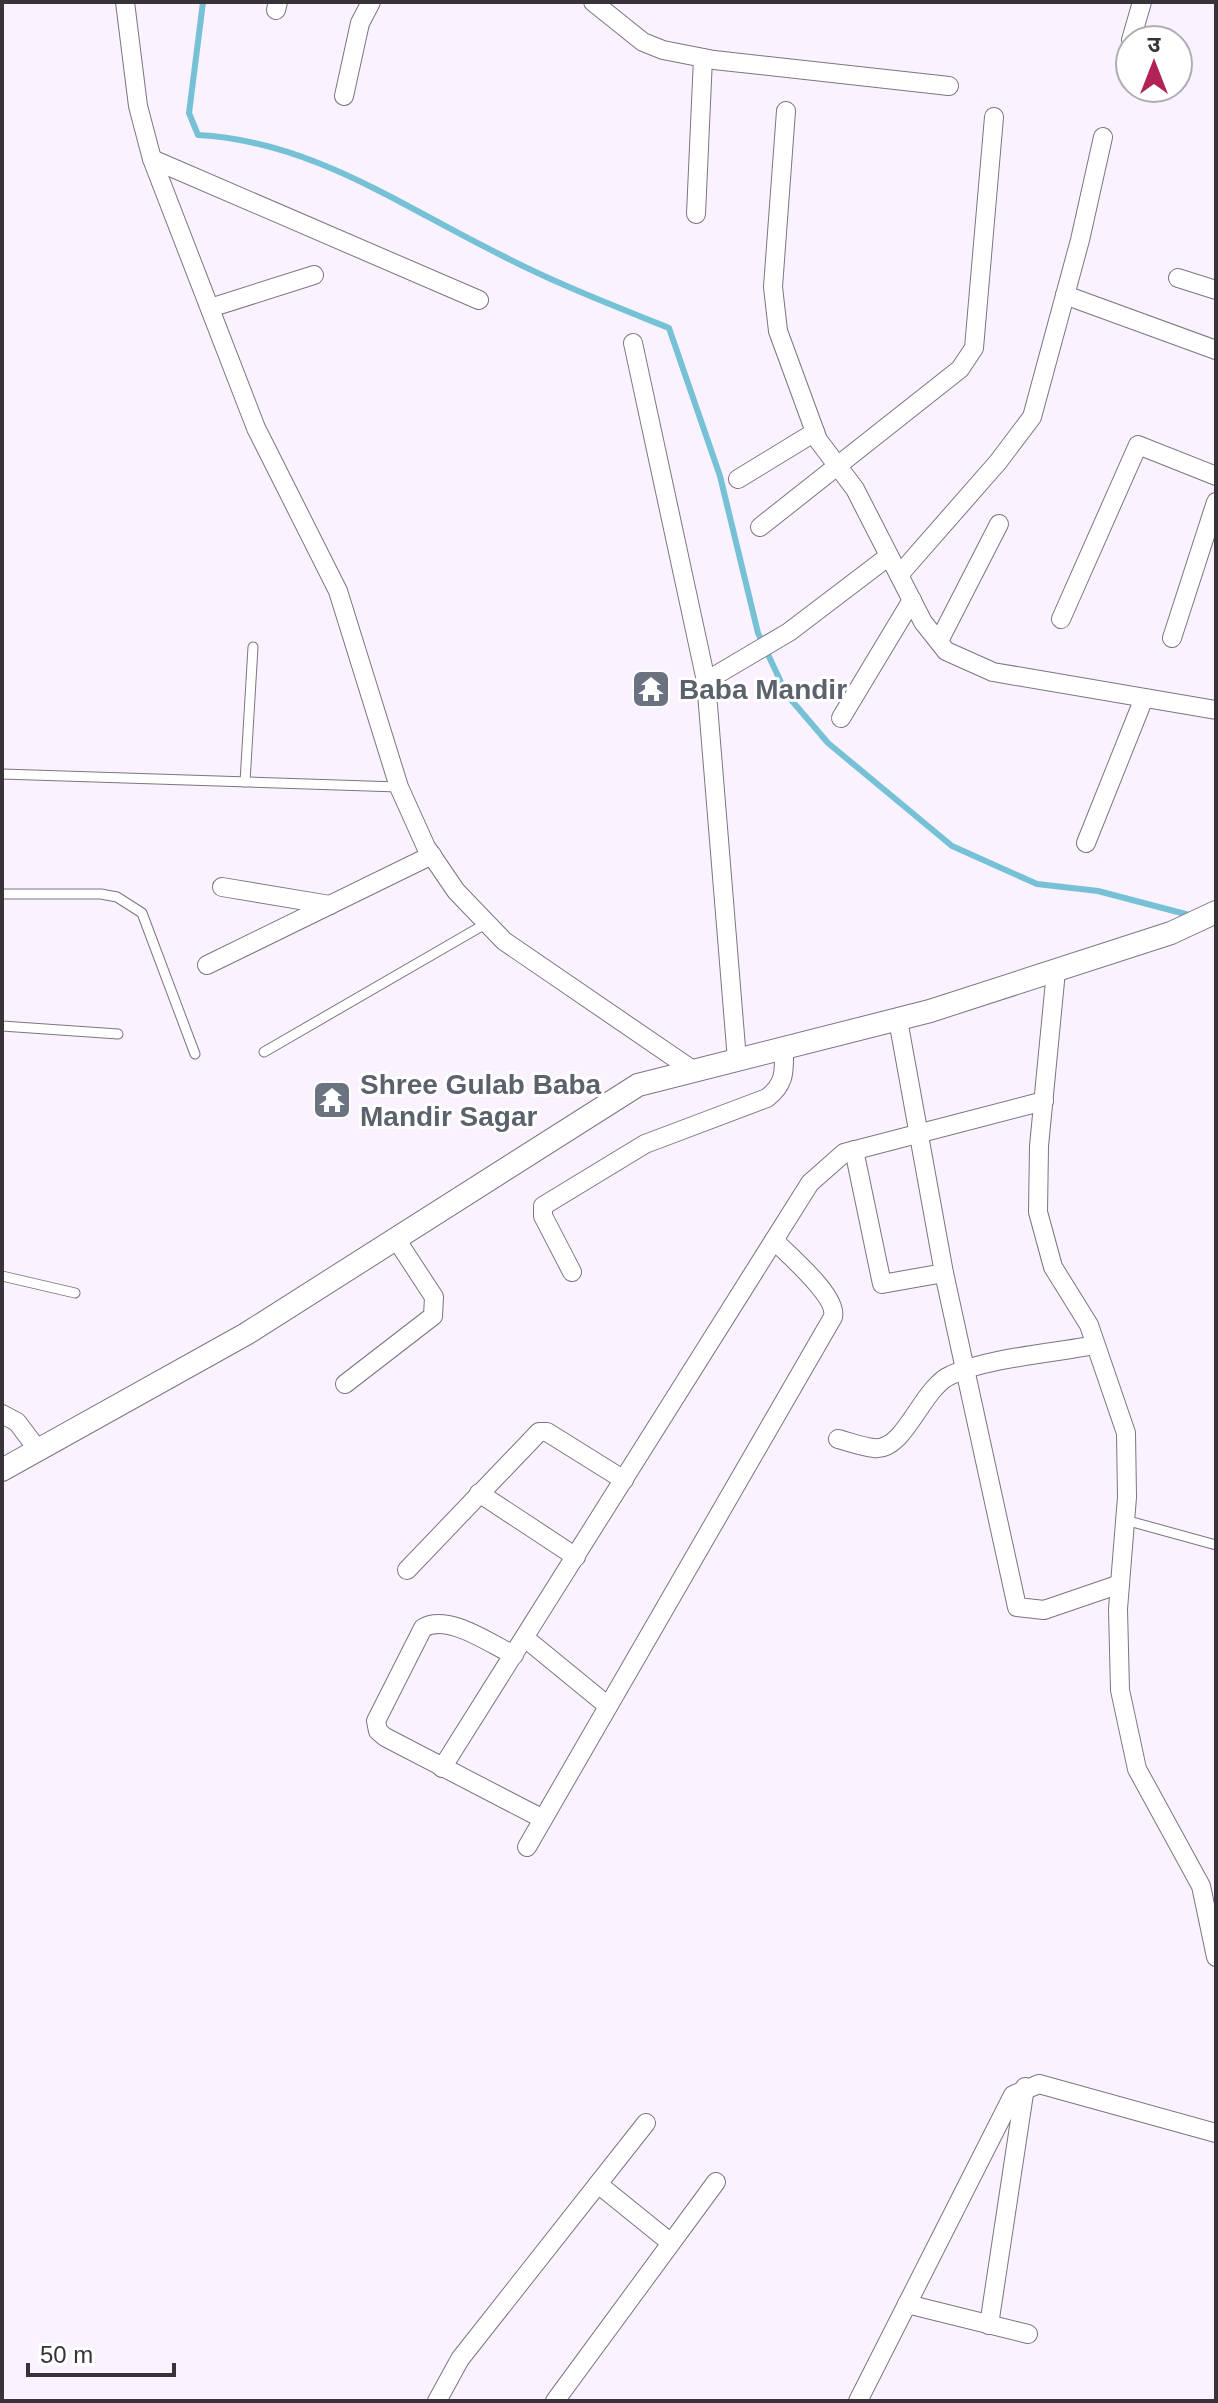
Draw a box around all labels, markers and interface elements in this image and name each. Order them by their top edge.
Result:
north arrow [1114,24,1194,104]
text: उ [1148,32,1162,57]
temple icon: Baba Mandir [630,668,672,710]
place label: Baba Mandir [679,674,847,705]
place label: Shree Gulab Baba Mandir Sagar [360,1069,602,1132]
temple icon: Shree Gulab Baba Mandir Sagar [311,1079,353,1121]
scale bar [28,2327,174,2377]
text: 50 m [40,2341,93,2368]

